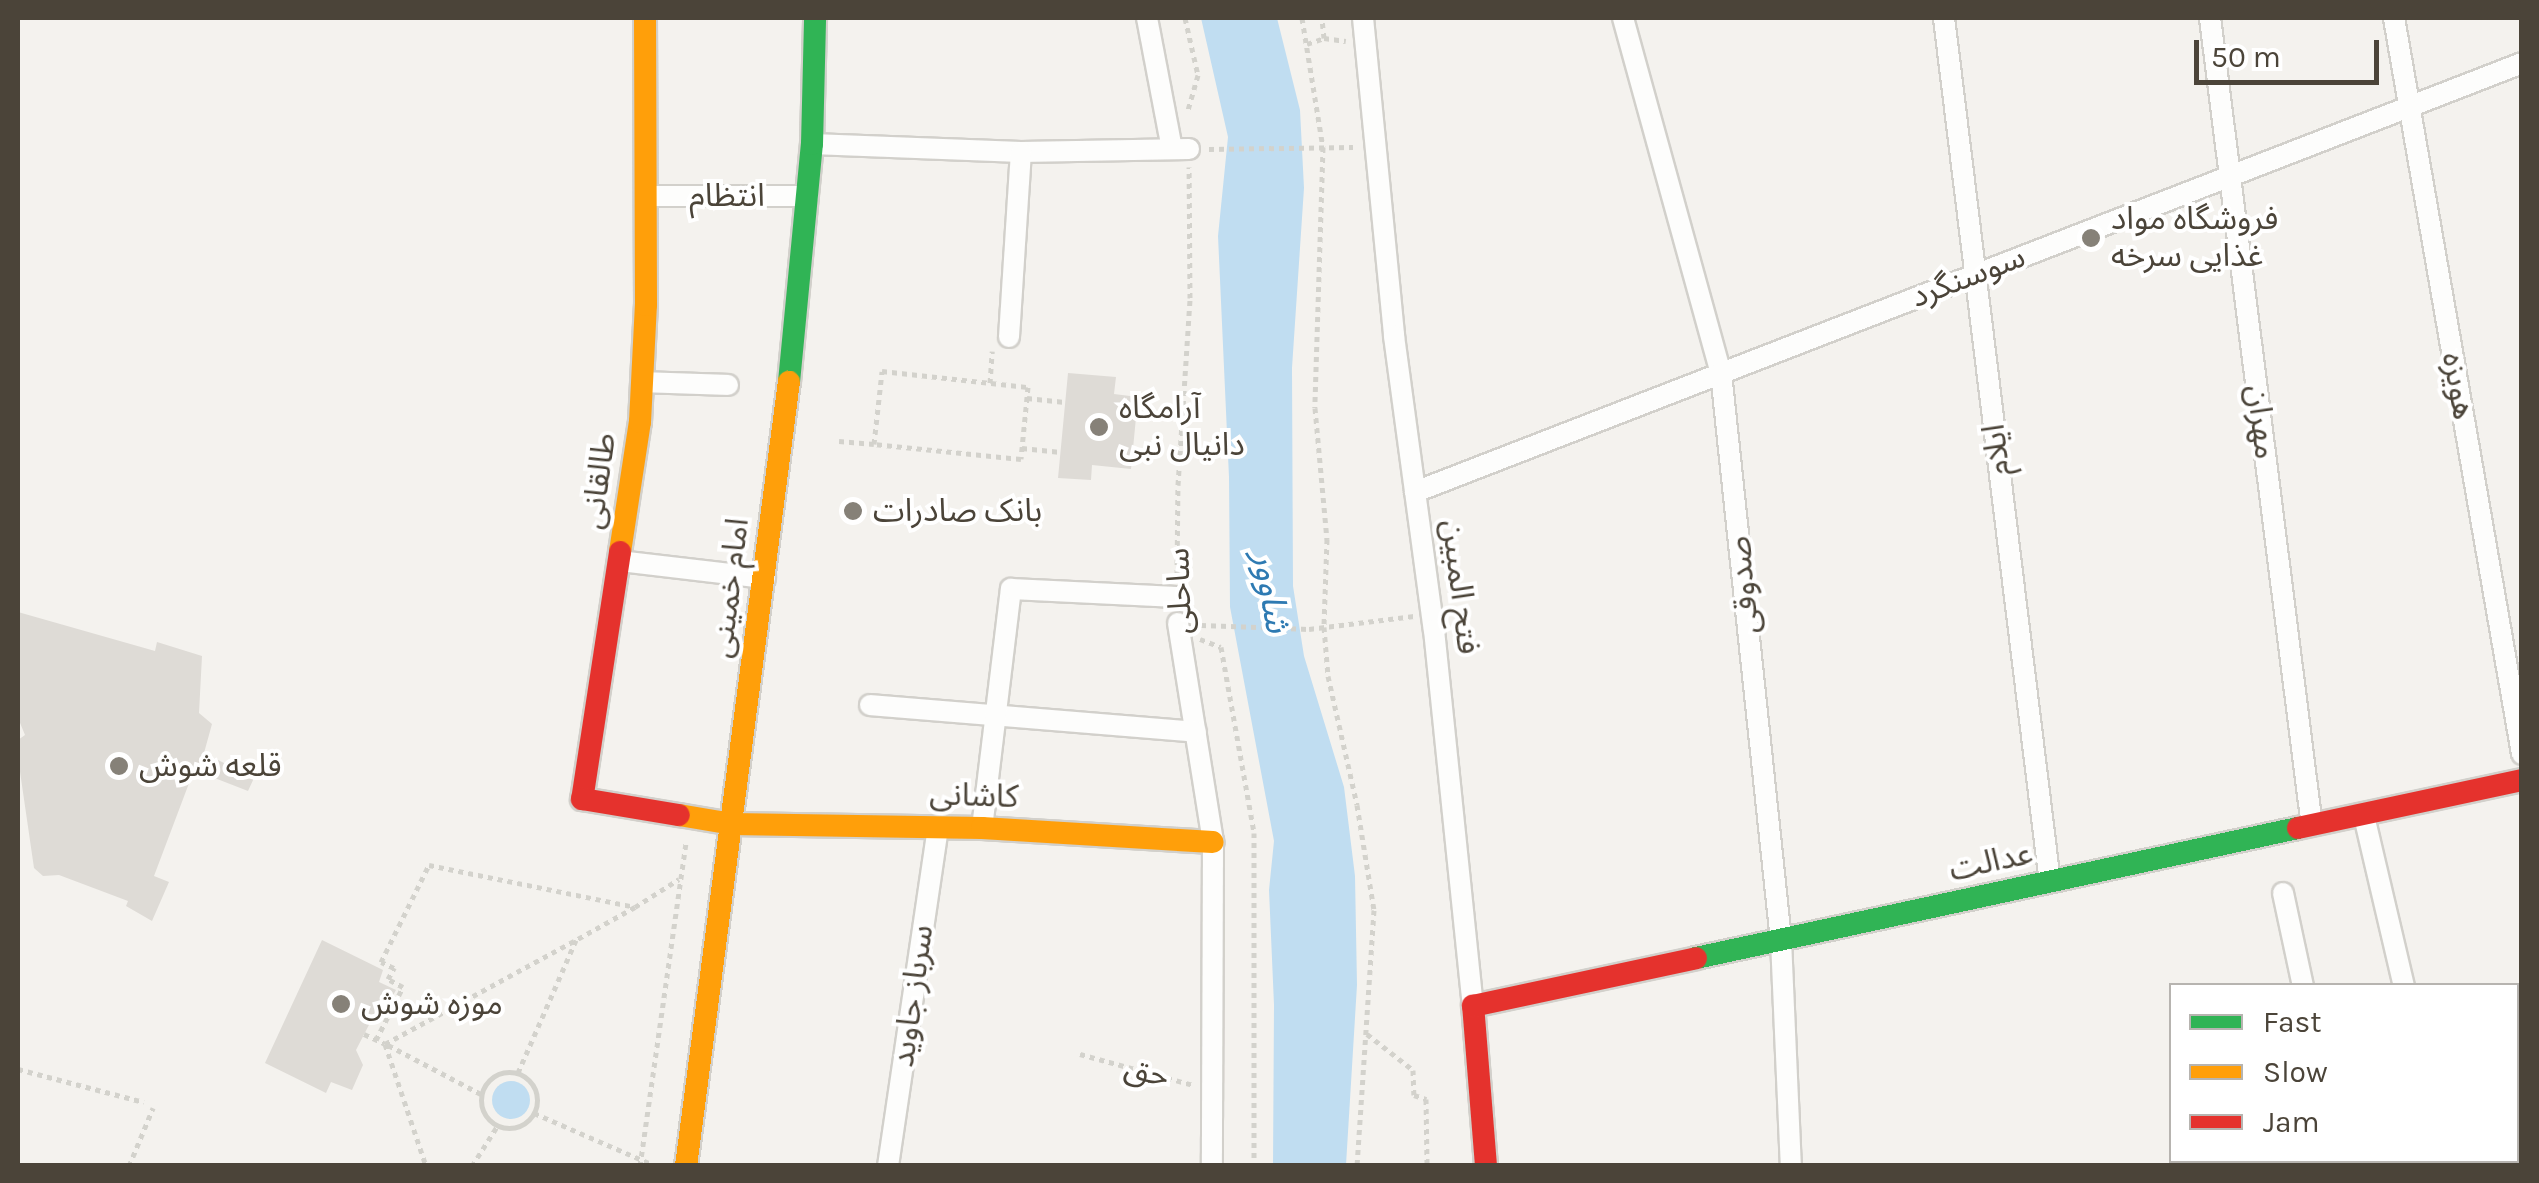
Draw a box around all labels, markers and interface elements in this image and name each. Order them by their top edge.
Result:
scale bar [2199,20,2384,82]
text: 50 m [2211,39,2281,75]
street label: انتظام [689,177,765,215]
place label: فروشگاه مواد غذایی سرخه [2111,201,2278,276]
marker: فروشگاه مواد غذایی سرخه [2080,227,2102,249]
street label: سوسنگرد [1905,238,2031,316]
street label: هویزه [2433,349,2483,423]
street label: مهران [2237,383,2285,461]
place label: آرامگاه دانیال نبی [1119,390,1245,465]
marker: آرامگاه دانیال نبی [1088,416,1110,438]
street label: ایلام [1975,422,2019,478]
street label: طالقانی [573,430,625,532]
place label: بانک صادرات [873,492,1042,530]
marker: بانک صادرات [842,500,864,522]
street label: امام خمینی [702,516,758,660]
street label: فتح المبین [1433,518,1487,656]
street label: صدوقی [1720,534,1768,636]
street label: ساحلی [1159,547,1201,635]
water label: شاوور [1243,548,1299,636]
place label: قلعه شوش [139,747,282,785]
marker: قلعه شوش [108,755,130,777]
street label: کاشانی [929,775,1019,817]
street label: عدالت [1946,834,2036,890]
street label: سرباز جاوید [884,922,942,1070]
legend [2169,983,2519,1163]
place label: موزه شوش [361,985,503,1023]
marker: موزه شوش [330,993,352,1015]
text: Fast [2263,1004,2322,1040]
street label: حق [1120,1048,1174,1096]
text: Slow [2263,1054,2328,1090]
text: Jam [2263,1104,2320,1140]

